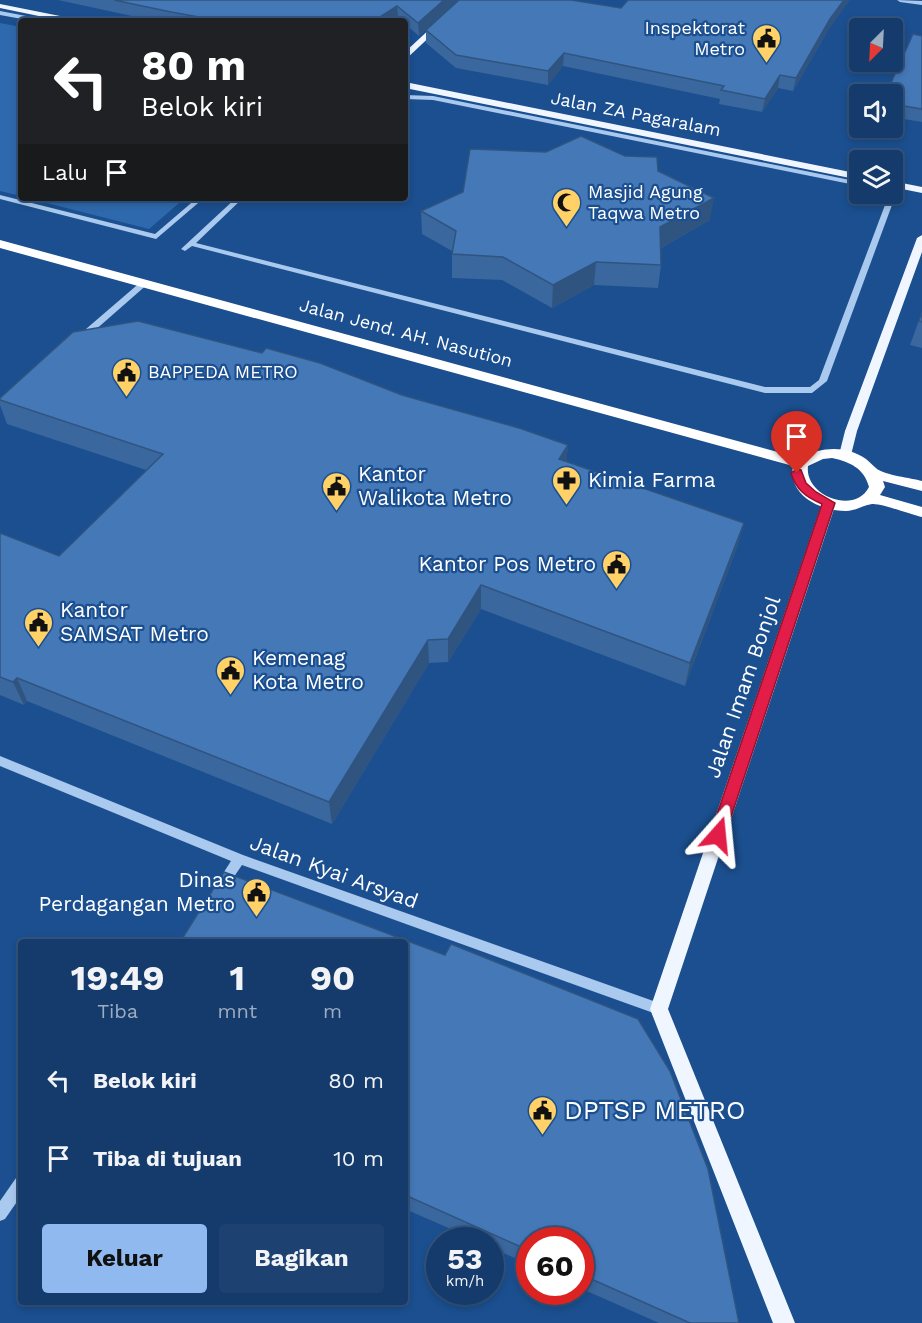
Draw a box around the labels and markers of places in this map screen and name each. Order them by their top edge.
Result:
place label: Inspektorat Metro [644,17,745,59]
public building icon: Inspektorat Metro [750,22,782,64]
place label: Masjid Agung Taqwa Metro [588,181,703,223]
mosque icon: Masjid Agung Taqwa Metro [551,186,583,228]
public building icon: BAPPEDA METRO [111,356,143,398]
place label: BAPPEDA METRO [148,361,298,382]
pin [771,411,822,473]
place label: Kantor Walikota Metro [358,461,512,510]
pharmacy icon: Kimia Farma [551,464,583,506]
place label: Kimia Farma [588,467,716,492]
public building icon: Kantor Walikota Metro [321,470,353,512]
public building icon: Kantor Pos Metro [601,548,633,590]
place label: Kantor Pos Metro [418,551,596,576]
place label: Kantor SAMSAT Metro [60,597,209,646]
public building icon: Kantor SAMSAT Metro [23,606,55,648]
place label: Kemenag Kota Metro [252,645,364,694]
public building icon: Kemenag Kota Metro [215,654,247,696]
place label: Dinas Perdagangan Metro [39,867,235,916]
public building icon: Dinas Perdagangan Metro [240,876,272,918]
public building icon: DPTSP METRO [527,1094,559,1136]
place label: DPTSP METRO [564,1095,745,1125]

